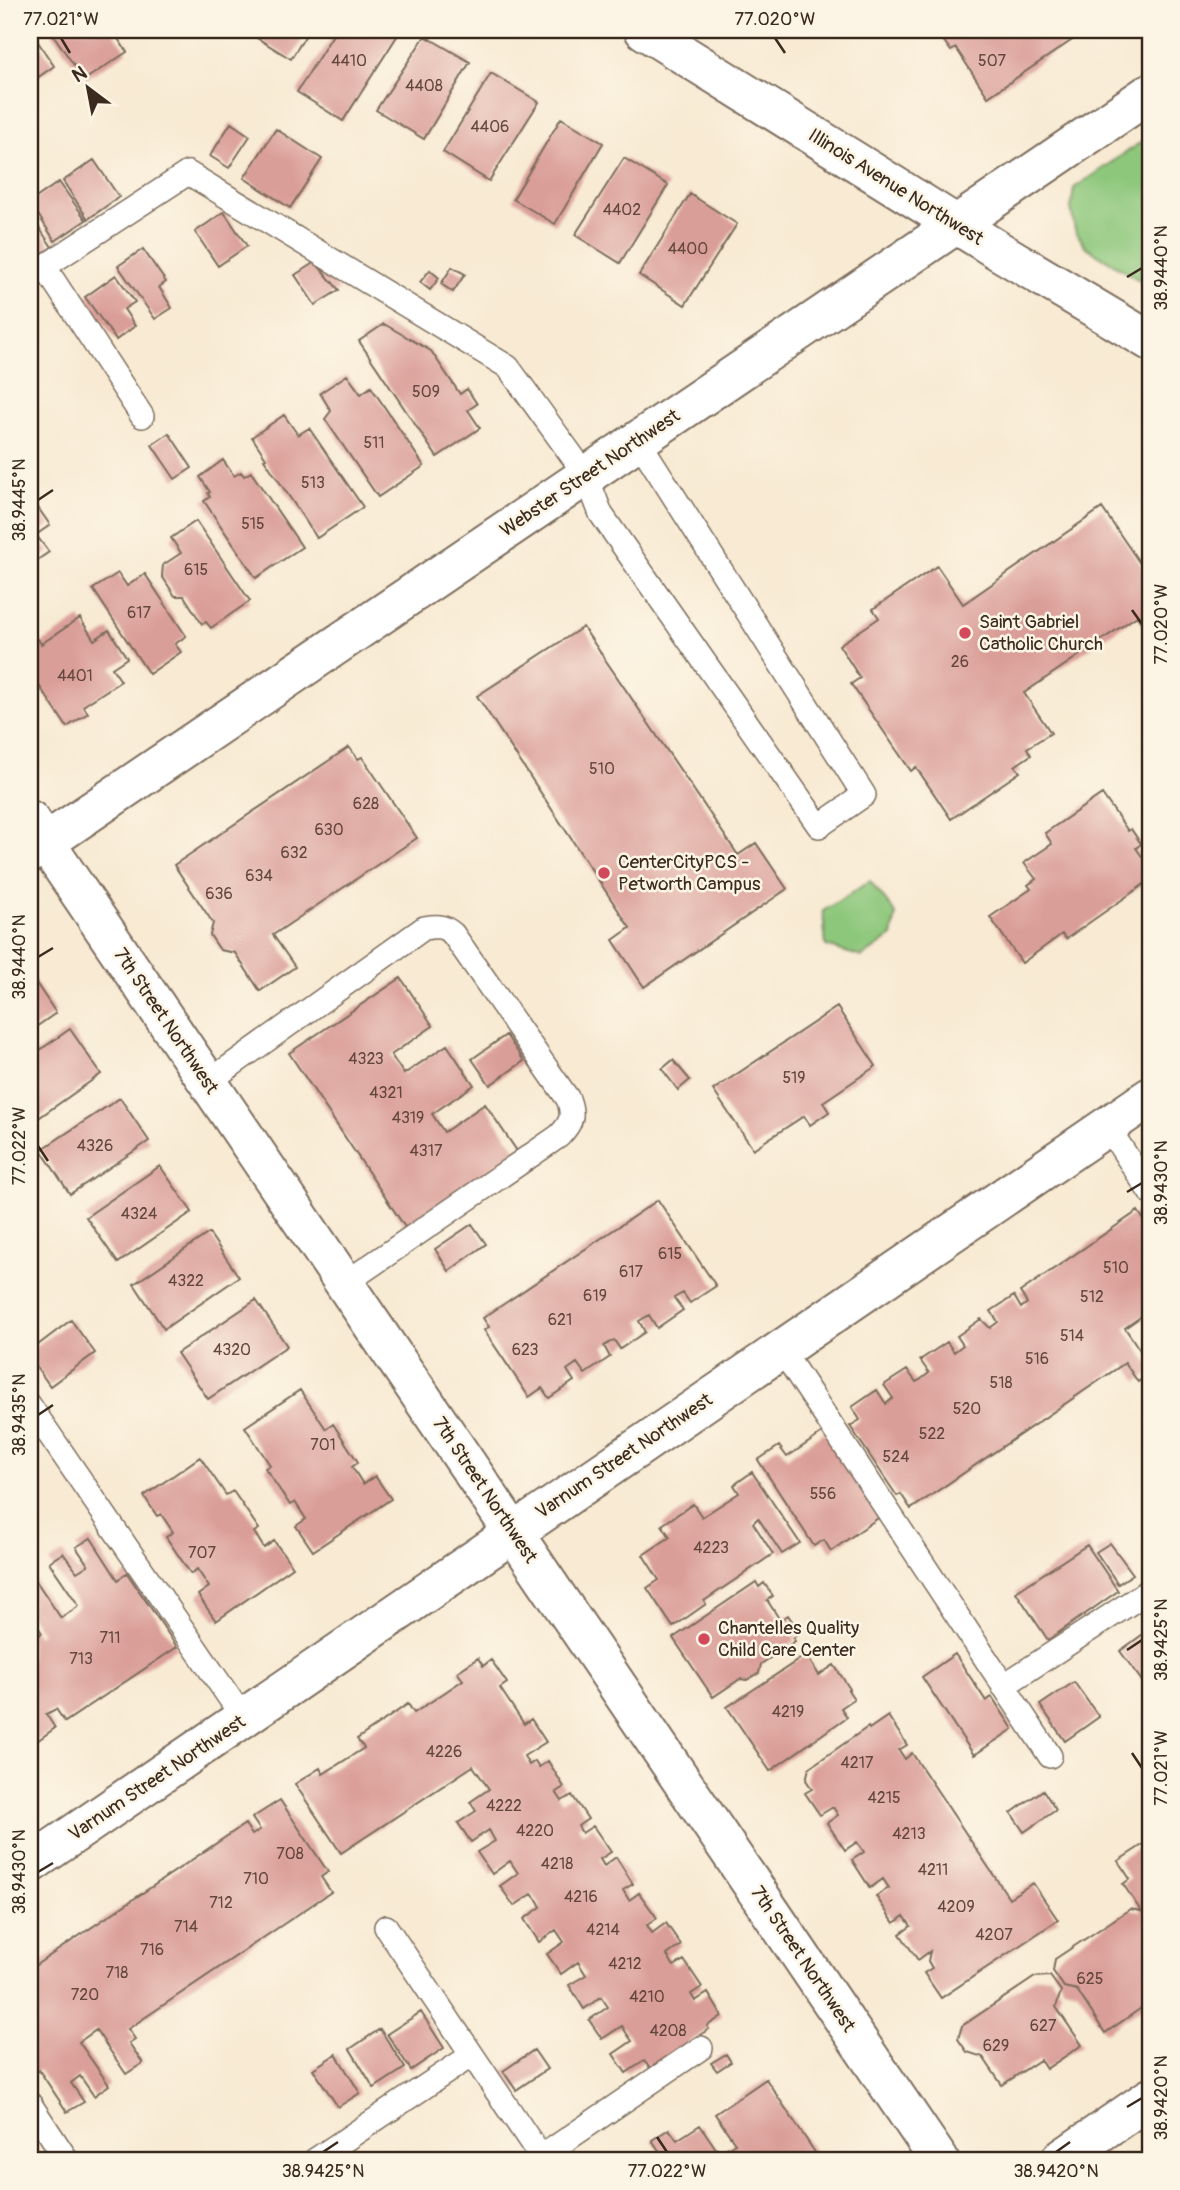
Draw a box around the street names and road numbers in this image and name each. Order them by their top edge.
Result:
street label: Illinois Avenue Northwest [804,123,988,251]
street label: Webster Street Northwest [496,404,685,542]
street label: 7th Street Northwest [108,943,224,1099]
street label: Varnum Street Northwest [531,1388,717,1524]
street label: 7th Street Northwest [427,1412,543,1568]
street label: Varnum Street Northwest [64,1710,250,1846]
street label: 7th Street Northwest [745,1881,861,2037]

